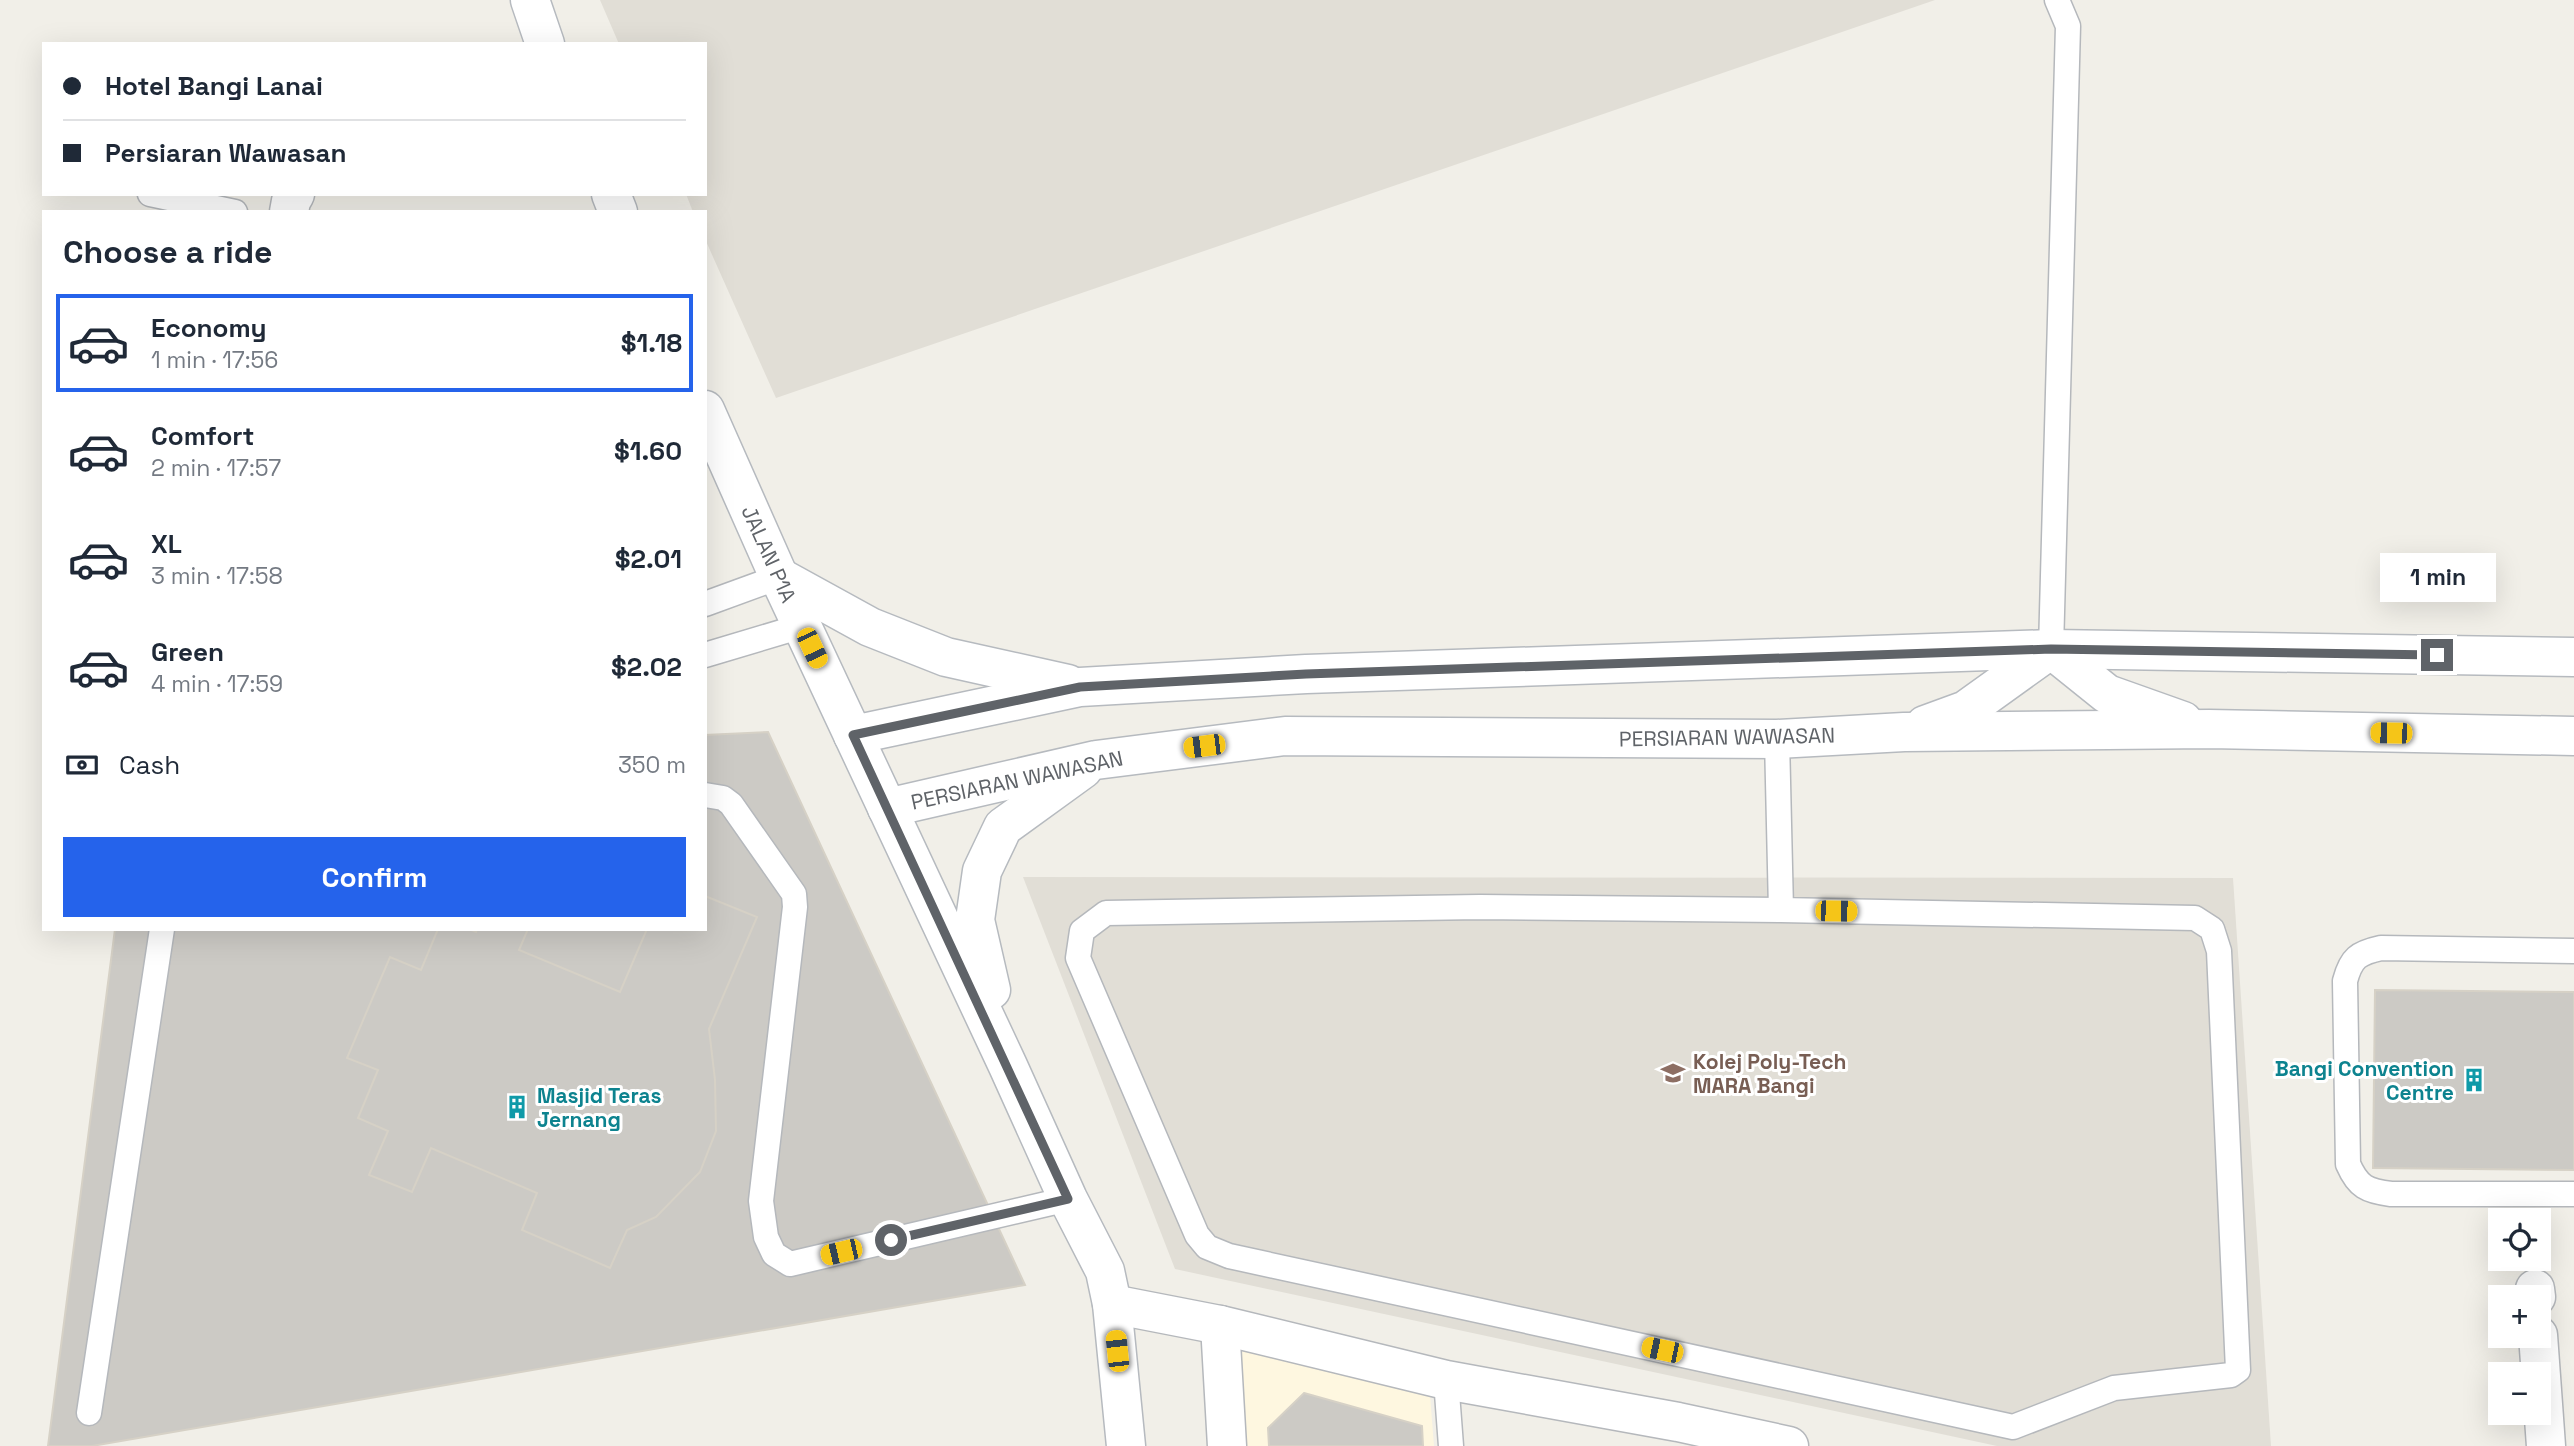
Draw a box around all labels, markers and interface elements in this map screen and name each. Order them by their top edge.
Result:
text: Hotel Bangi Lanai [105,69,323,103]
text: Persiaran Wawasan [105,136,346,170]
text: Choose a ride [63,232,273,272]
text: Economy [151,311,267,345]
icon: car [67,312,130,375]
text: $1.18 [621,326,682,360]
text: 1 min · 17:56 [151,345,278,375]
text: Comfort [151,419,254,453]
icon: car [67,420,130,483]
text: $1.60 [614,434,682,468]
text: 2 min · 17:57 [151,453,281,483]
street label: JALAN P1A [736,501,802,607]
text: XL [151,527,182,561]
icon: car [67,528,130,591]
text: $2.01 [615,542,682,576]
callout: 1 min [2379,554,2495,602]
text: 3 min · 17:58 [151,561,283,591]
text: 1 min [2410,562,2466,592]
car [794,625,831,671]
text: Green [151,635,224,669]
icon: car [67,636,130,699]
route end [2421,639,2453,671]
text: $2.02 [611,650,682,684]
text: 4 min · 17:59 [151,669,283,699]
street label: PERSIARAN WAWASAN [1619,722,1835,752]
car [2370,722,2413,744]
car [1182,733,1227,759]
street label: PERSIARAN WAWASAN [908,744,1126,816]
icon: cash [63,746,101,784]
text: Cash [119,748,180,782]
text: 350 m [618,750,686,780]
button: Confirm [63,837,686,917]
car [1815,900,1858,922]
place label: Kolej Poly-Tech MARA Bangi [1693,1048,1846,1099]
place label: Bangi Convention Centre [2275,1055,2454,1106]
school or university icon: Kolej Poly-Tech MARA Bangi [1659,1059,1687,1087]
building icon: Bangi Convention Centre [2460,1066,2488,1094]
place label: Masjid Teras Jernang [537,1082,662,1133]
building icon: Masjid Teras Jernang [503,1093,531,1121]
map controls [2488,1208,2551,1425]
button: locate [2488,1208,2551,1271]
route start [875,1224,907,1256]
car [819,1237,864,1267]
button: + [2488,1285,2551,1348]
car [1105,1329,1130,1373]
car [1640,1335,1685,1365]
button: − [2488,1362,2551,1425]

